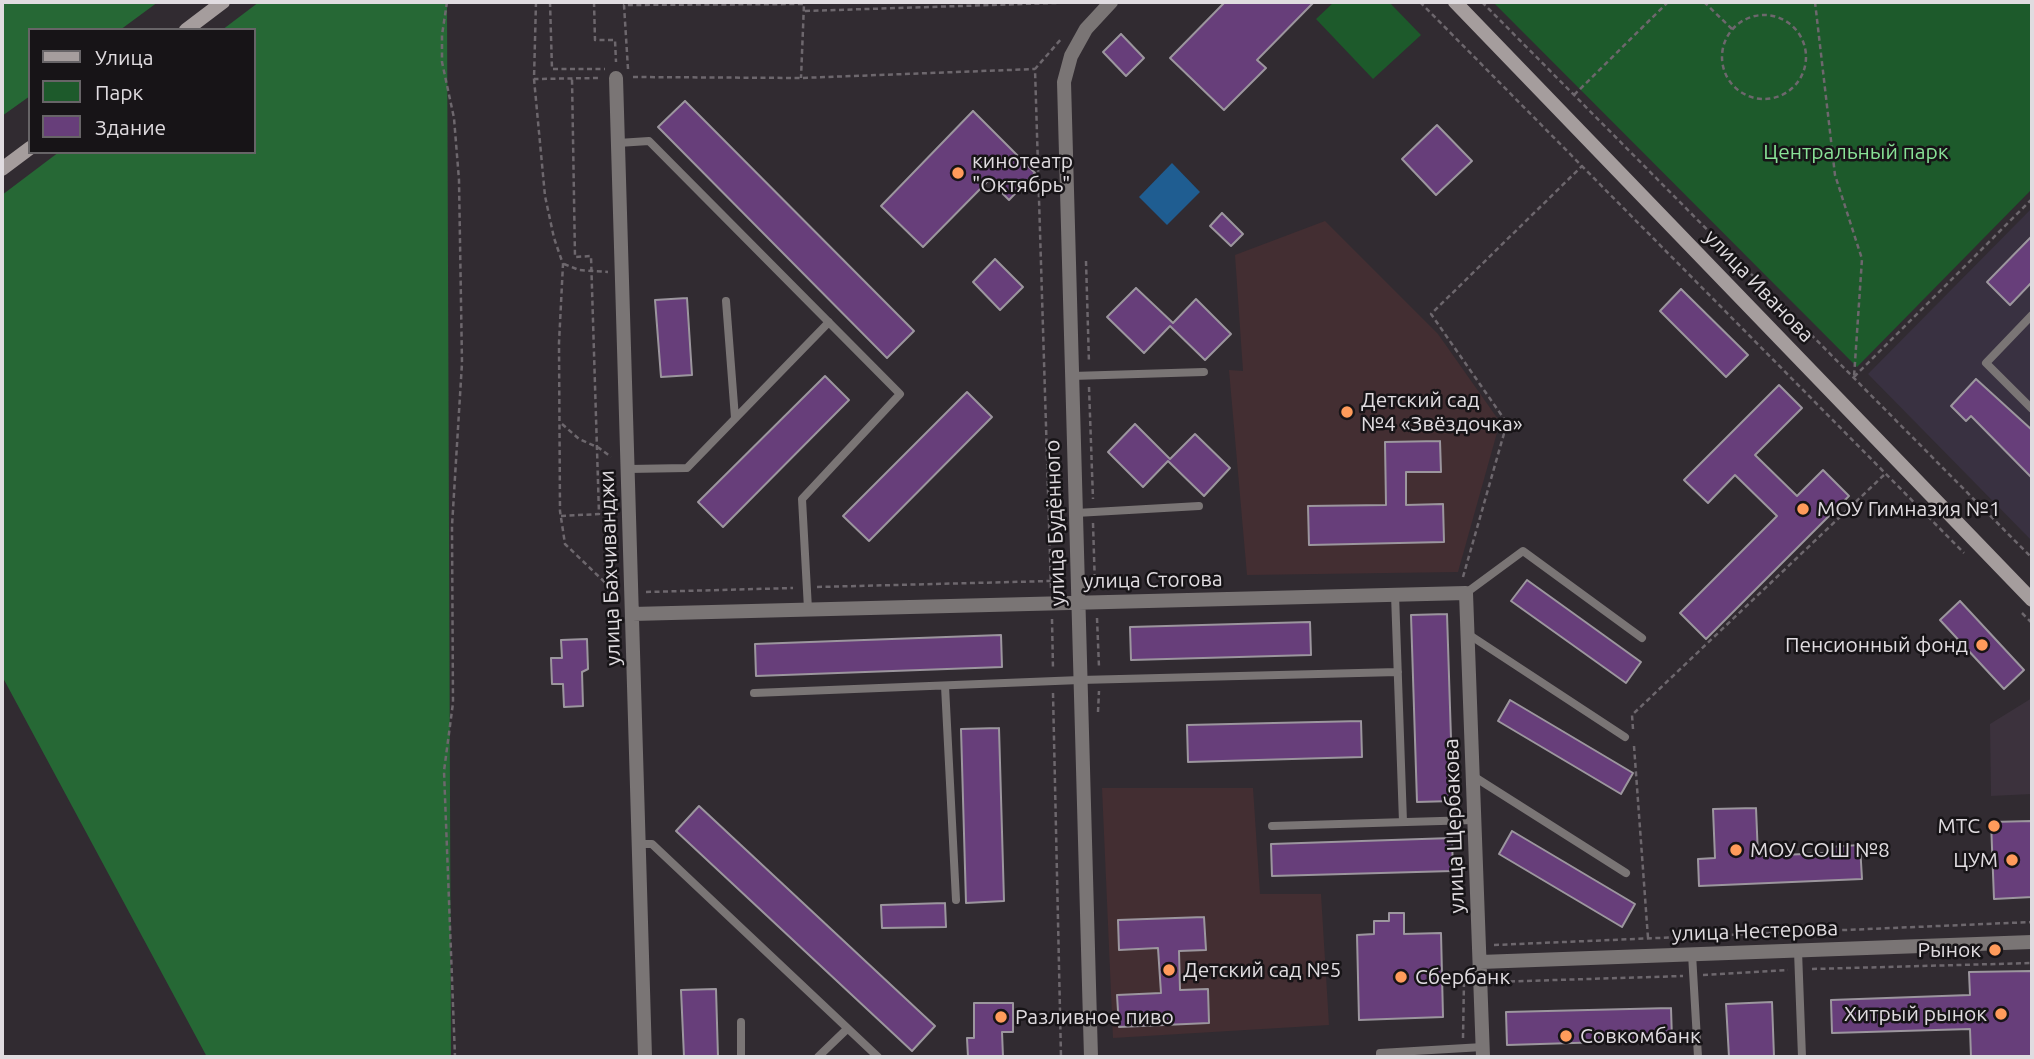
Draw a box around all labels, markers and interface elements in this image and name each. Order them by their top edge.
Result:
legend [28,28,256,154]
text: Улица [95,45,153,69]
text: Парк [95,80,143,104]
text: Здание [95,115,166,139]
park label: Центральный парк [1763,139,1949,165]
place label: кинотеатр "Октябрь" [972,148,1073,198]
marker: кинотеатр "Октябрь" [950,165,966,181]
street label: улица Иванова [1699,225,1819,347]
place label: Детский сад №4 «Звёздочка» [1361,387,1523,437]
marker: Детский сад №4 «Звёздочка» [1339,404,1355,420]
street label: улица Будённого [1040,439,1070,607]
street label: улица Бахчиванджи [594,470,626,666]
place label: МОУ Гимназия №1 [1817,496,2001,522]
marker: МОУ Гимназия №1 [1795,501,1811,517]
street label: улица Стогова [1083,566,1223,594]
place label: Пенсионный фонд [1785,632,1968,658]
marker: Пенсионный фонд [1974,637,1990,653]
street label: улица Щербакова [1438,738,1470,914]
place label: МТС [1937,813,1980,839]
marker: МТС [1986,818,2002,834]
place label: МОУ СОШ №8 [1750,837,1890,863]
marker: МОУ СОШ №8 [1728,842,1744,858]
place label: ЦУМ [1953,847,1998,873]
marker: ЦУМ [2004,852,2020,868]
street label: улица Нестерова [1671,916,1839,946]
place label: Рынок [1917,937,1981,963]
marker: Рынок [1987,942,2003,958]
place label: Детский сад №5 [1183,957,1341,983]
marker: Детский сад №5 [1161,962,1177,978]
place label: Сбербанк [1415,964,1510,990]
marker: Сбербанк [1393,969,1409,985]
place label: Хитрый рынок [1844,1001,1987,1027]
place label: Разливное пиво [1015,1004,1174,1030]
marker: Хитрый рынок [1993,1006,2009,1022]
marker: Разливное пиво [993,1009,1009,1025]
place label: Совкомбанк [1580,1023,1701,1049]
marker: Совкомбанк [1558,1028,1574,1044]

